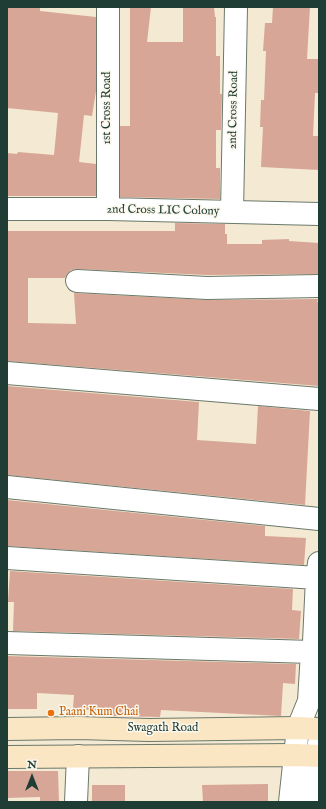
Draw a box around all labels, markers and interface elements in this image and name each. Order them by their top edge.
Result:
street label: 1st Cross Road [101,71,115,145]
street label: 2nd Cross Road [226,71,242,149]
street label: 2nd Cross LIC Colony [106,203,220,219]
place label: Paani Kum Chai [59,706,139,720]
marker: Paani Kum Chai [46,708,56,718]
street label: Swagath Road [127,722,199,736]
north arrow [12,757,52,797]
text: N [27,758,37,772]

